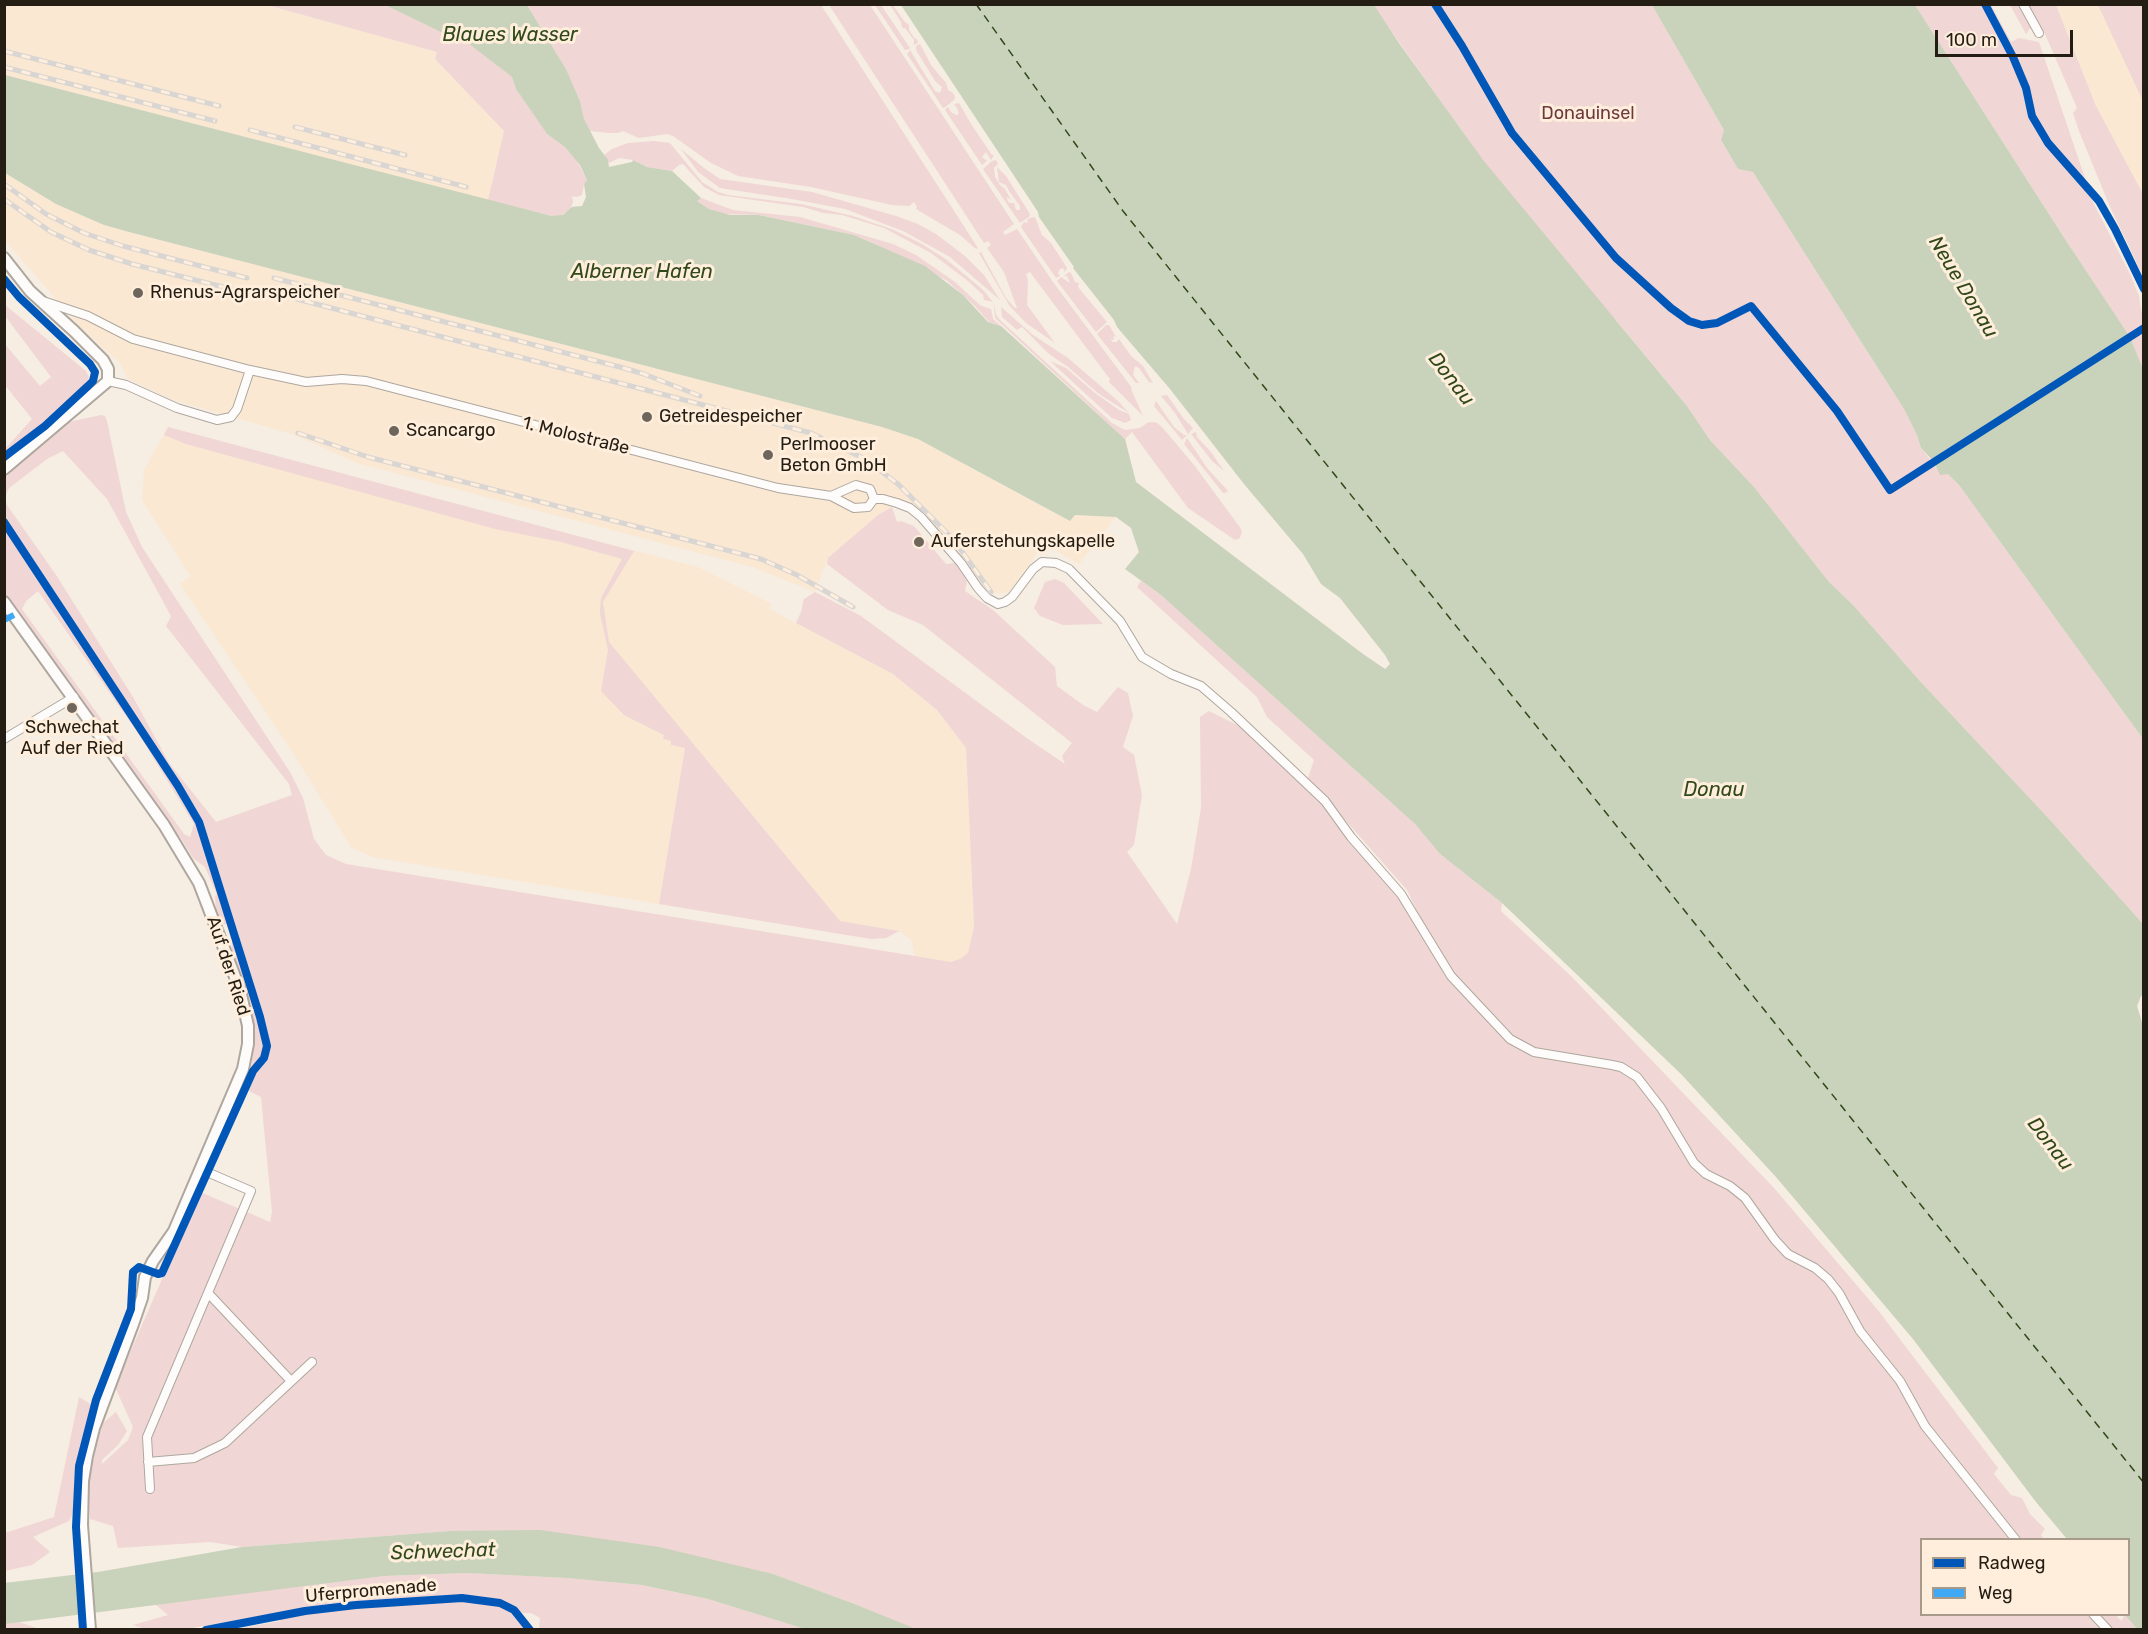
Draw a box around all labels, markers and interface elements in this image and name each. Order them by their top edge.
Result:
scale bar [1938,18,2076,56]
water label: Blaues Wasser [442,23,578,47]
text: 100 m [1946,29,1997,51]
park label: Donauinsel [1541,103,1635,125]
water label: Neue Donau [1923,232,2003,342]
water label: Alberner Hafen [571,260,713,284]
place label: Rhenus-Agrarspeicher [150,282,340,304]
marker: Rhenus-Agrarspeicher [131,286,145,300]
water label: Donau [1423,348,1479,410]
place label: Getreidespeicher [659,406,802,428]
marker: Getreidespeicher [640,410,654,424]
street label: 1. Molostraße [520,412,632,460]
place label: Scancargo [406,420,496,442]
marker: Scancargo [387,424,401,438]
place label: Perlmooser Beton GmbH [780,434,887,476]
marker: Perlmooser Beton GmbH [761,448,775,462]
place label: Auferstehungskapelle [931,531,1115,553]
marker: Auferstehungskapelle [912,535,926,549]
marker: Schwechat Auf der Ried [65,701,79,715]
place label: Schwechat Auf der Ried [20,717,124,760]
water label: Donau [1683,778,1745,802]
street label: Auf der Ried [202,914,254,1018]
water label: Donau [2022,1113,2078,1175]
water label: Schwechat [390,1538,496,1566]
legend [1920,1538,2130,1616]
text: Radweg [1978,1552,2045,1574]
street label: Uferpromenade [304,1575,438,1607]
text: Weg [1978,1582,2013,1604]

